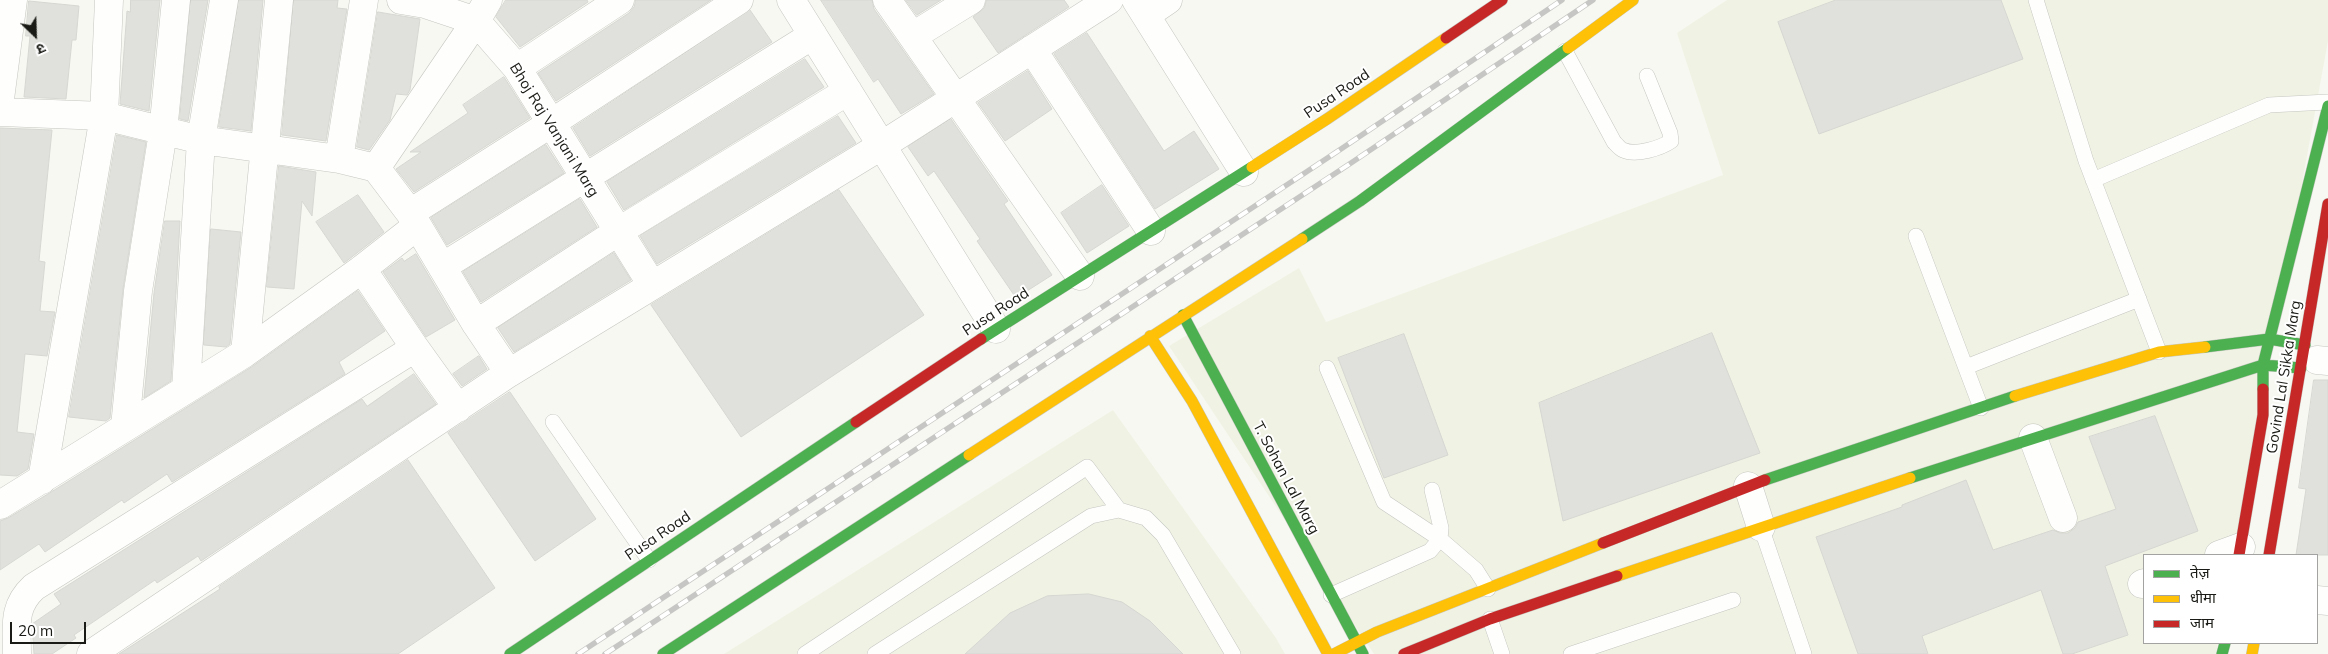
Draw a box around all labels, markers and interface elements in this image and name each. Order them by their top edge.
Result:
north arrow [10,10,60,60]
text: उ [34,39,49,59]
street label: Bhoj Raj Vanjani Marg [505,60,603,200]
street label: Pusa Road [1301,65,1373,123]
street label: Pusa Road [959,284,1033,340]
street label: Govind Lal Sikka Marg [2263,299,2305,455]
street label: T. Sohan Lal Marg [1249,419,1323,537]
street label: Pusa Road [622,507,694,565]
legend [2143,554,2318,644]
text: तेज़ [2190,563,2210,582]
text: धीमा [2190,588,2216,607]
scale bar [12,612,89,644]
text: जाम [2190,613,2214,632]
text: 20 m [18,621,53,640]

